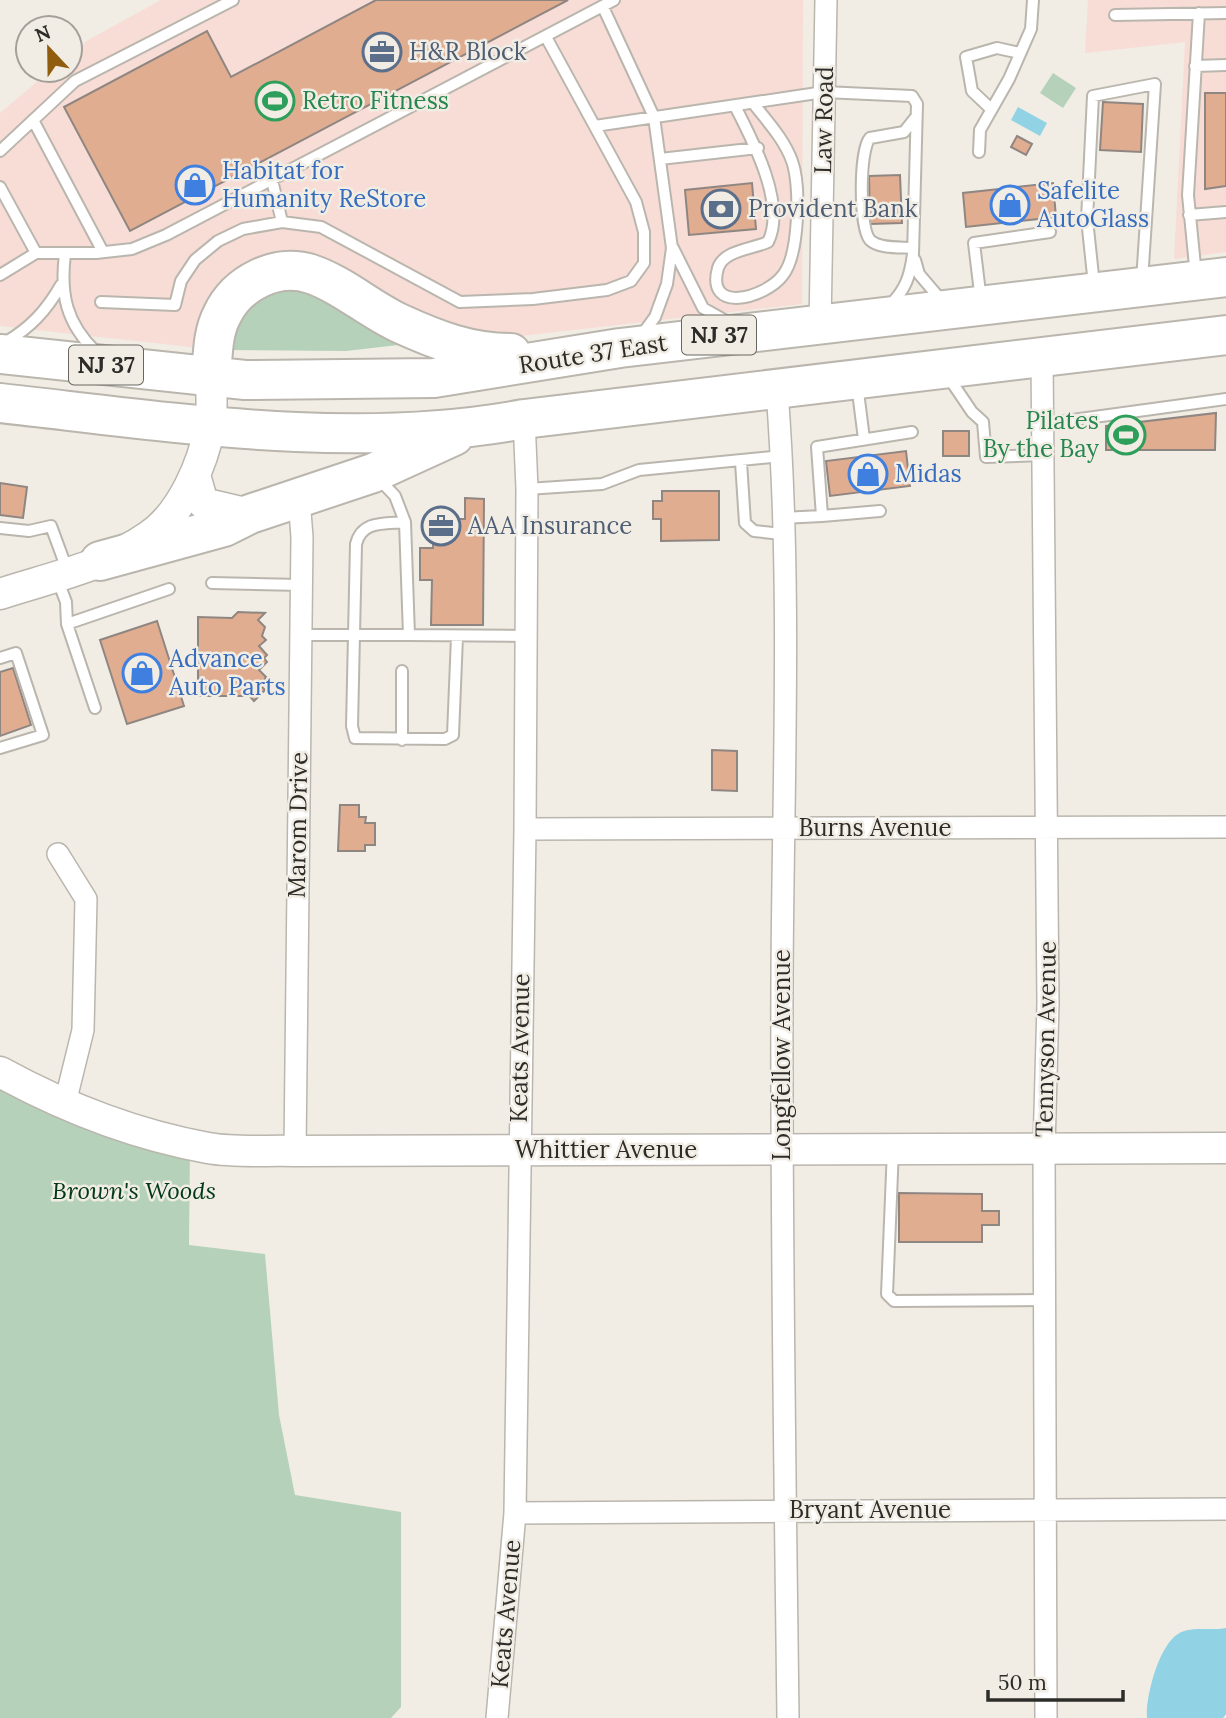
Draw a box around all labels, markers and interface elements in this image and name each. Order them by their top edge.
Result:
north arrow [14,14,84,84]
text: N [31,19,54,47]
office icon: H&R Block [361,31,403,73]
place label: H&R Block [409,36,527,67]
street label: Law Road [807,66,840,174]
sports icon: Retro Fitness [254,80,296,122]
place label: Retro Fitness [302,85,449,116]
place label: Habitat for Humanity ReStore [222,155,426,214]
shop icon: Habitat for Humanity ReStore [174,164,216,206]
place label: Safelite AutoGlass [1036,175,1149,234]
shop icon: Safelite AutoGlass [989,184,1031,226]
bank icon: Provident Bank [700,188,742,230]
place label: Provident Bank [748,193,918,224]
road number: NJ 37 [682,316,756,354]
street label: Route 37 East [517,326,670,381]
road number: NJ 37 [69,346,143,384]
place label: Pilates By the Bay [983,405,1099,464]
sports icon: Pilates By the Bay [1105,414,1147,456]
shop icon: Midas [847,453,889,495]
place label: Midas [895,458,962,489]
office icon: AAA Insurance [420,505,462,547]
place label: AAA Insurance [467,510,632,541]
place label: Advance Auto Parts [168,643,286,702]
shop icon: Advance Auto Parts [121,652,163,694]
street label: Marom Drive [281,751,314,898]
street label: Burns Avenue [799,812,951,843]
street label: Tennyson Avenue [1028,941,1063,1137]
street label: Longfellow Avenue [766,949,797,1161]
street label: Keats Avenue [503,973,536,1123]
street label: Whittier Avenue [515,1134,697,1165]
park label: Brown's Woods [52,1175,216,1206]
street label: Bryant Avenue [789,1494,951,1525]
street label: Keats Avenue [484,1538,527,1690]
scale bar [988,1658,1123,1702]
text: 50 m [998,1669,1047,1696]

